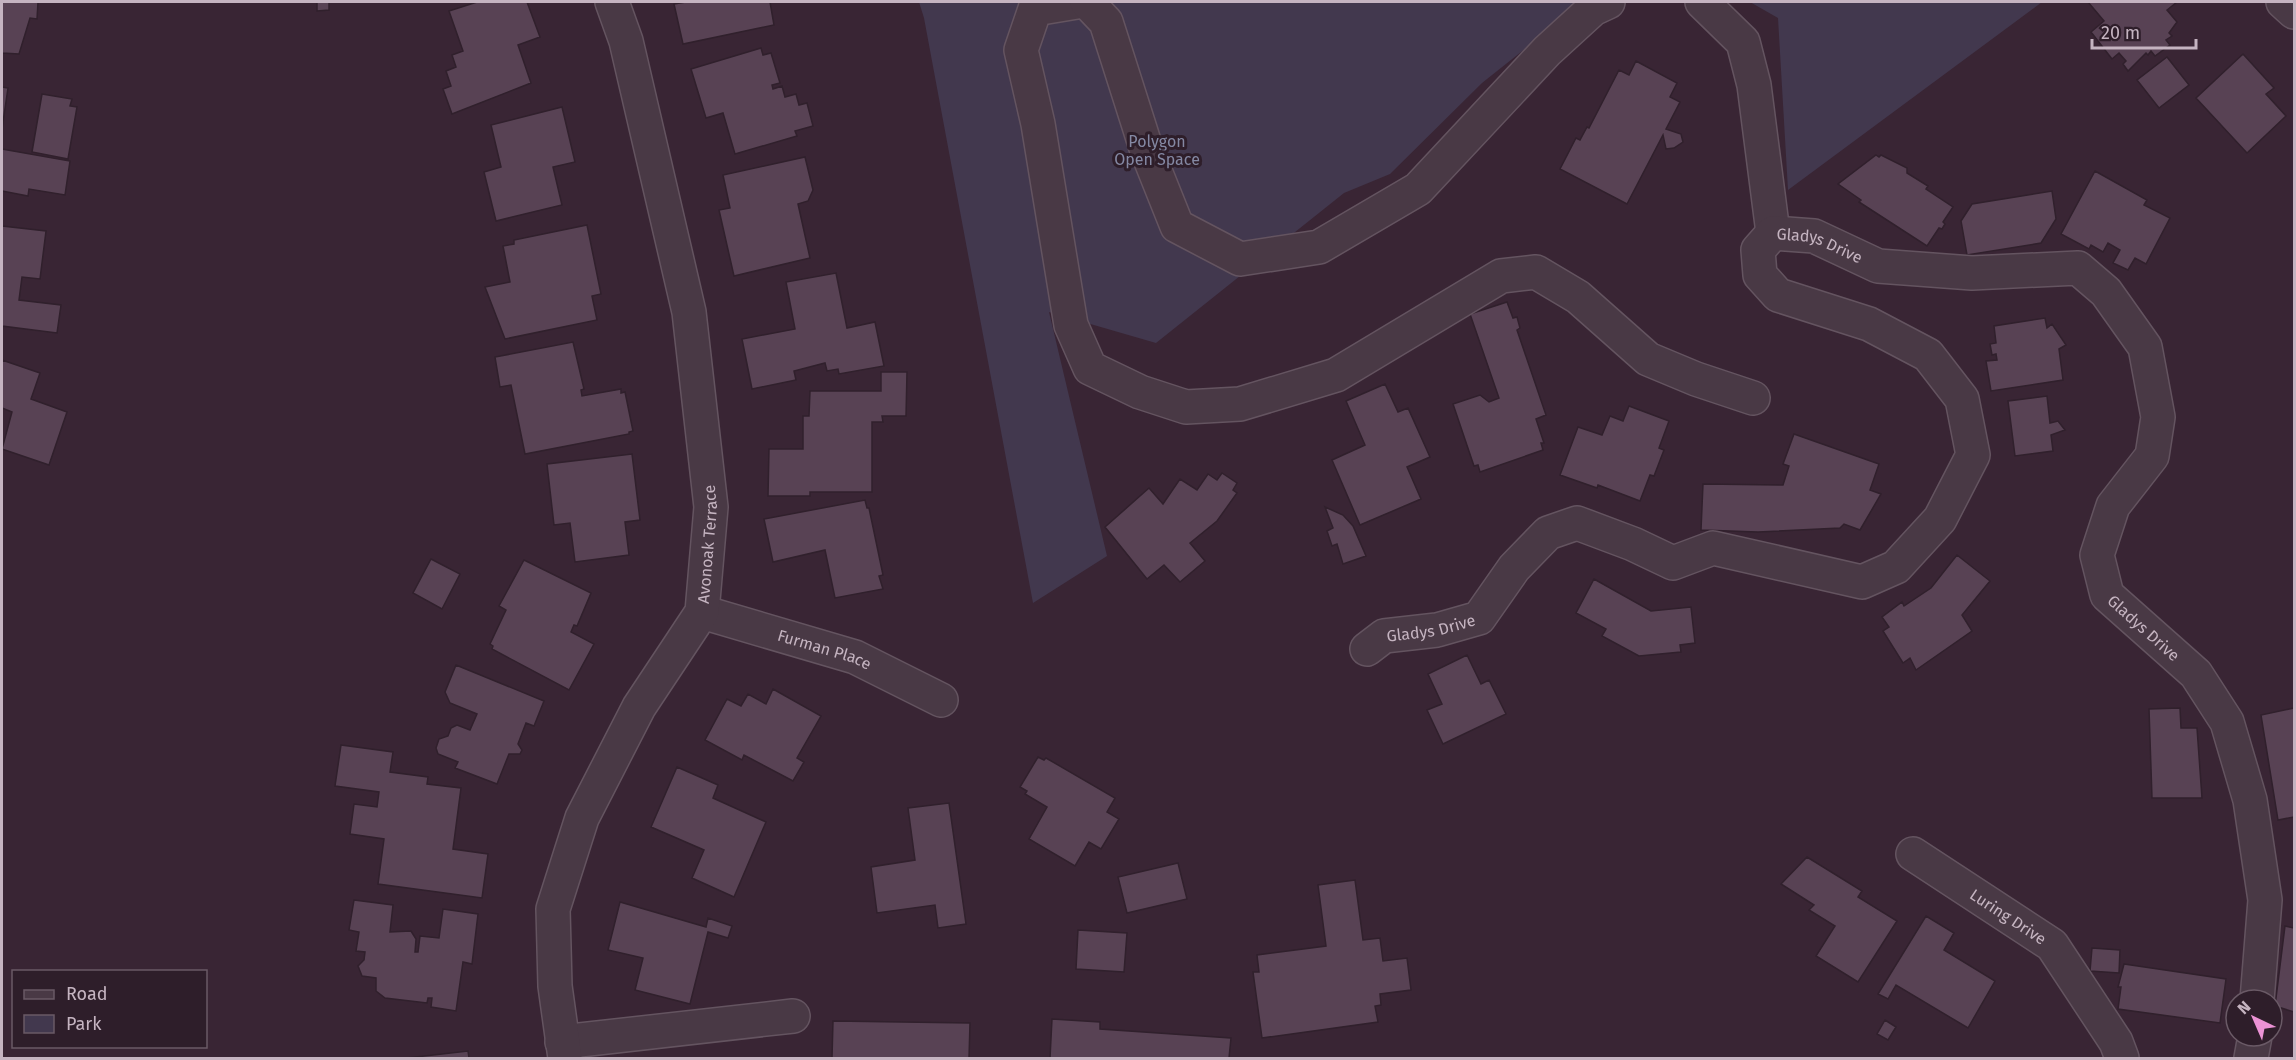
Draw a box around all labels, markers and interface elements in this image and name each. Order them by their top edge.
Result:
scale bar [2092,12,2196,50]
text: 20 m [2101,22,2140,44]
park label: Polygon Open Space [1114,132,1200,169]
street label: Gladys Drive [1776,224,1866,267]
street label: Avonoak Terrace [693,484,721,604]
street label: Gladys Drive [2104,591,2184,665]
street label: Gladys Drive [1385,610,1477,645]
street label: Furman Place [775,625,875,673]
street label: Luring Drive [1967,885,2050,948]
legend [12,970,207,1048]
text: Road [66,983,108,1005]
north arrow [2224,988,2284,1048]
text: N [2234,997,2254,1018]
text: Park [66,1013,102,1035]

